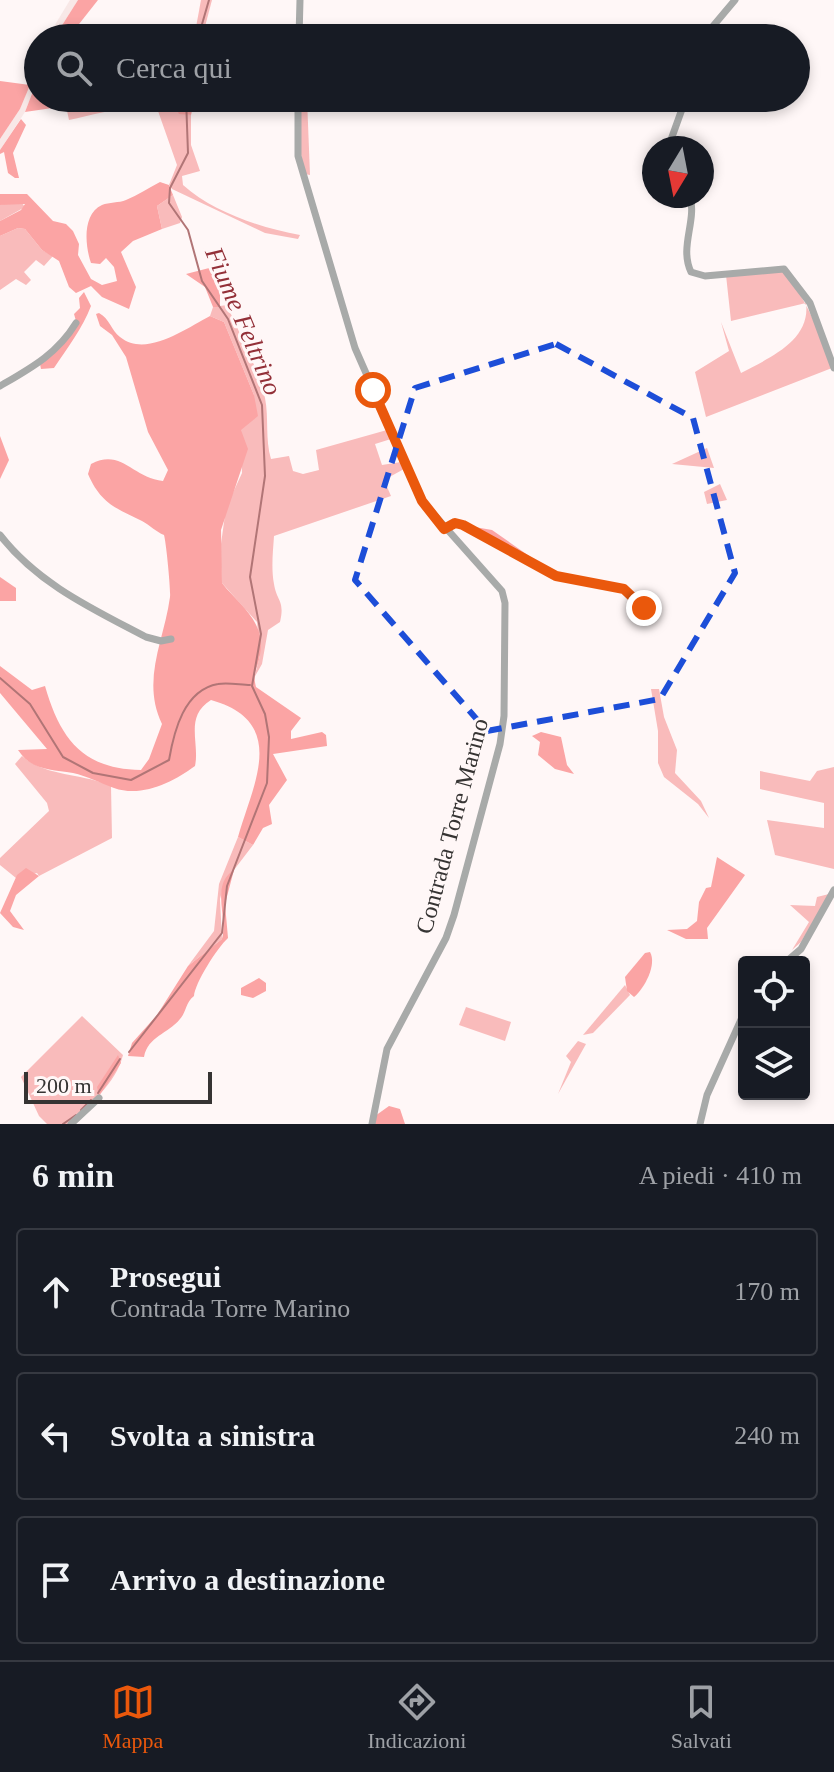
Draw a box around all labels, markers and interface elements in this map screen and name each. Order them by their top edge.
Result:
search box [24,24,810,112]
icon: search [52,46,96,90]
text: Cerca qui [116,51,232,84]
north arrow [642,136,714,208]
water label: Fiume Feltrino [199,242,288,400]
route start [355,372,391,408]
route end [626,590,662,626]
street label: Contrada Torre Marino [411,716,493,936]
map controls [738,956,810,1100]
button: locate [738,956,810,1028]
button: layers [738,1028,810,1100]
scale bar [24,1068,212,1104]
text: 200 m [36,1073,92,1098]
text: 6 min [32,1157,114,1194]
text: A piedi · 410 m [639,1161,802,1190]
text: Prosegui [110,1260,221,1293]
icon: ahead [34,1270,78,1314]
text: 170 m [734,1277,800,1306]
text: Contrada Torre Marino [110,1294,350,1323]
icon: left [34,1414,78,1458]
text: Svolta a sinistra [110,1419,315,1452]
text: 240 m [734,1421,800,1450]
icon: arrive [34,1558,78,1602]
text: Arrivo a destinazione [110,1563,385,1596]
tab: Mappa [102,1680,163,1754]
tab: Indicazioni [367,1680,466,1754]
tab: Salvati [671,1680,732,1754]

